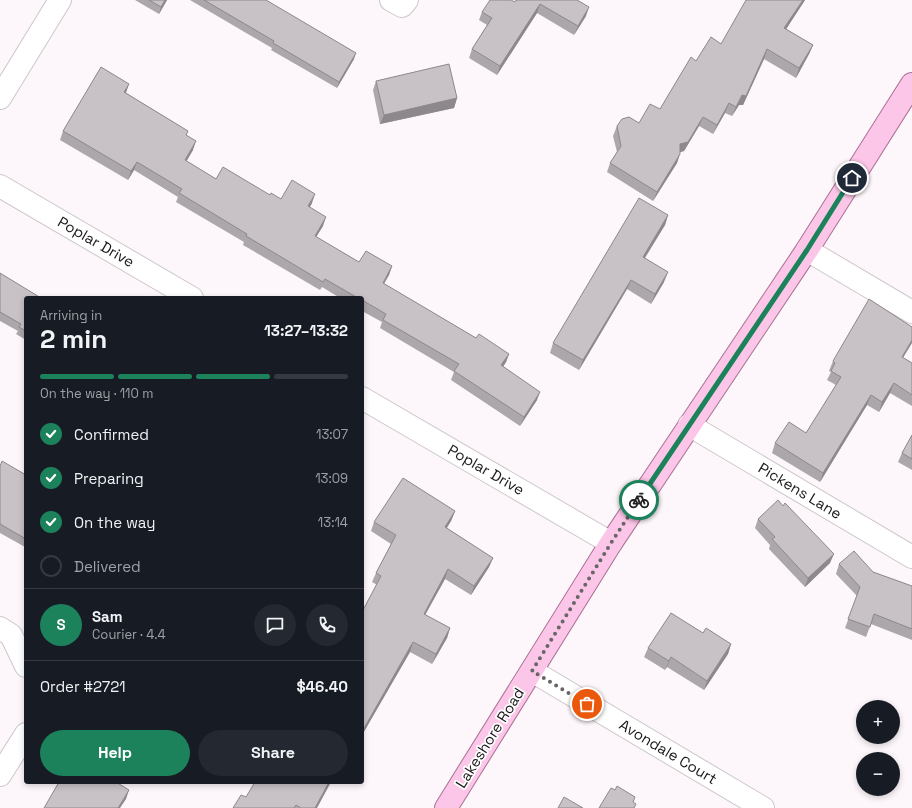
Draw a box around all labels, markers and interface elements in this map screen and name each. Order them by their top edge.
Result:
pin [835,161,869,195]
icon: home [841,167,863,189]
street label: Poplar Drive [54,212,138,271]
text: Arriving in [40,307,102,324]
text: 13:27–13:32 [264,321,348,340]
text: 2 min [40,322,107,356]
text: On the way · 110 m [40,385,153,402]
icon: check [40,423,62,445]
text: Confirmed [74,425,149,444]
text: 13:07 [316,426,348,443]
street label: Poplar Drive [444,440,528,499]
street label: Pickens Lane [755,458,846,523]
icon: check [40,467,62,489]
text: Preparing [74,469,144,488]
text: 13:09 [315,470,348,487]
courier [619,480,659,520]
icon: bike [628,489,650,511]
icon: check [40,511,62,533]
text: On the way [74,513,155,532]
text: 13:14 [318,514,348,531]
text: Delivered [74,557,141,576]
button: chat [254,604,296,646]
button: phone [306,604,348,646]
text: Sam [92,607,123,626]
text: S [56,615,66,634]
text: Courier · 4.4 [92,626,166,643]
text: Order #2721 [40,677,125,696]
text: $46.40 [296,677,348,696]
street label: Lakeshore Road [451,684,528,791]
pin [570,687,604,721]
icon: bag [576,693,598,715]
map controls [856,700,900,796]
button: + [856,700,900,744]
street label: Avondale Court [616,715,721,788]
button: Help [40,730,190,776]
button: Share [198,730,348,776]
button: − [856,752,900,796]

